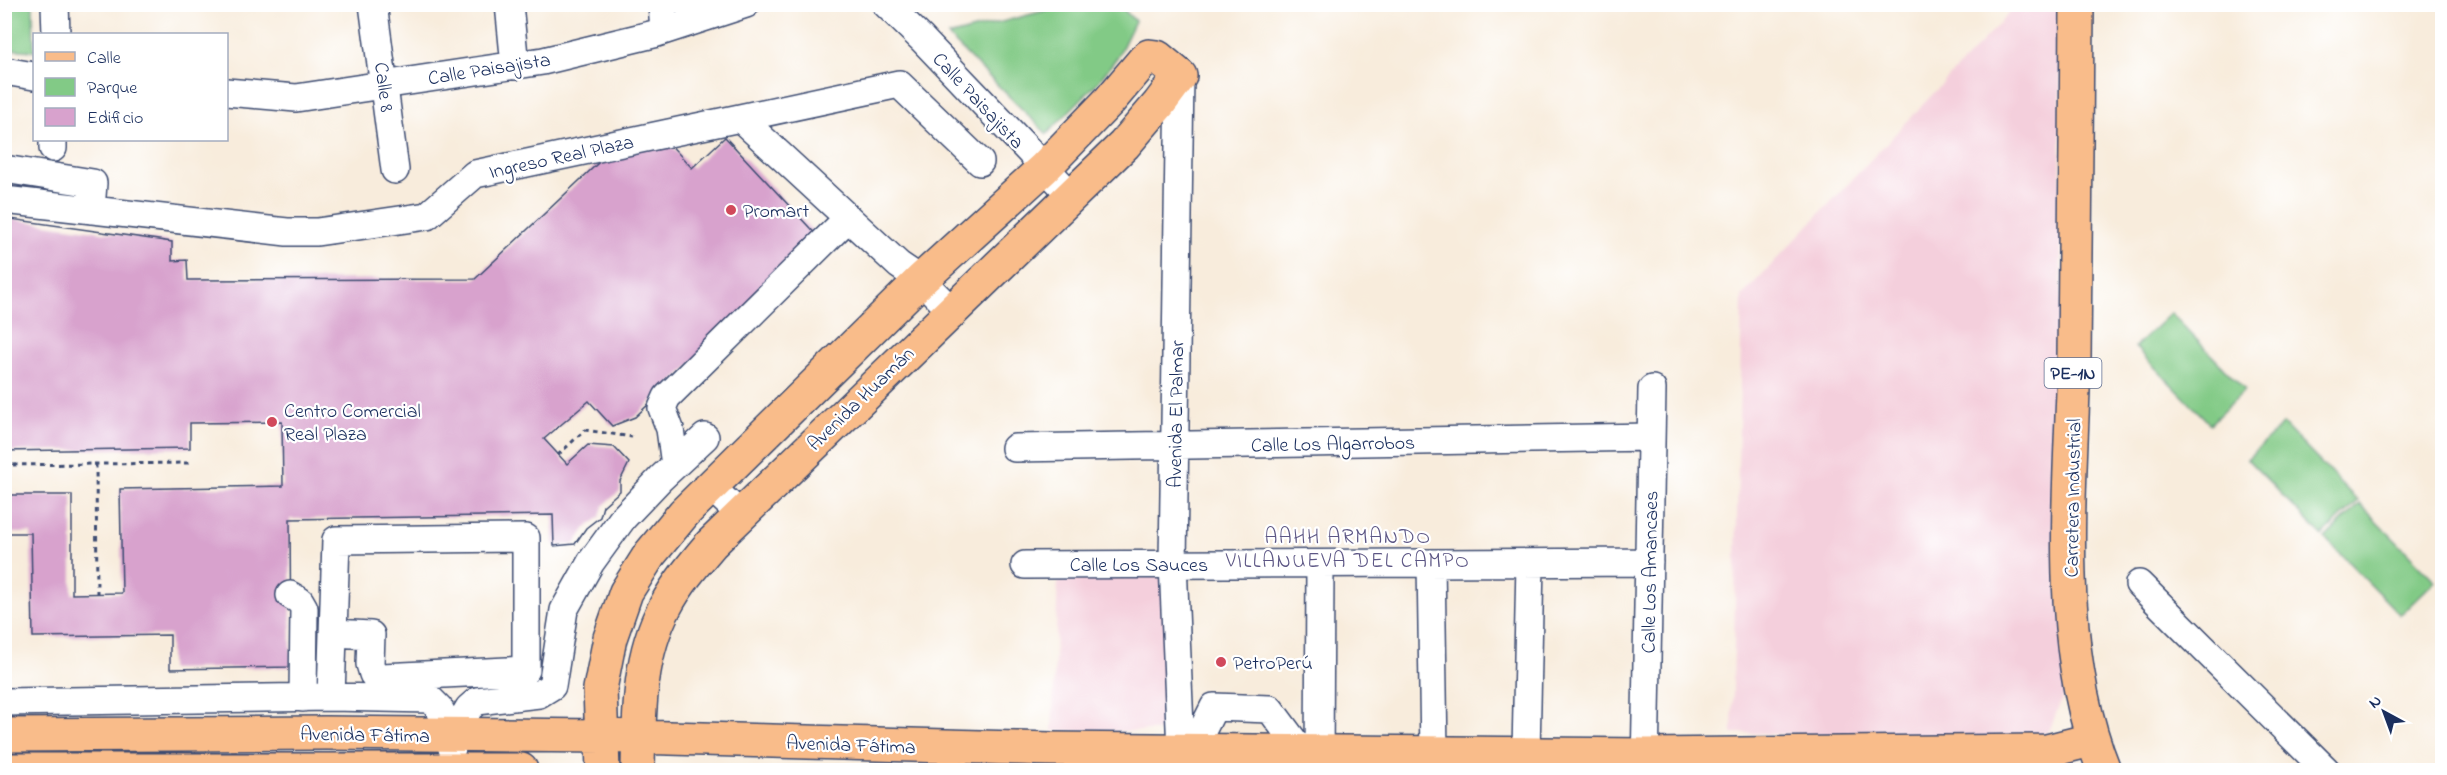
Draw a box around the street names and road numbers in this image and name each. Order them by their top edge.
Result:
street label: Calle Paisajista [426,46,553,94]
street label: Calle Paisajista [924,47,1030,157]
street label: Calle 8 [365,61,400,114]
street label: Ingreso Real Plaza [487,129,637,189]
street label: Avenida El Palmar [1162,339,1193,488]
street label: Avenida Huamán [802,341,922,459]
road number: PE-1N [2044,358,2102,388]
street label: Carretera Industrial [2059,418,2090,578]
street label: Calle Los Algarrobos [1251,430,1415,462]
street label: Calle Los Amancaes [1636,490,1667,654]
street label: Calle Los Sauces [1070,552,1208,581]
street label: Avenida Fátima [300,721,430,752]
street label: Avenida Fátima [786,730,916,763]

